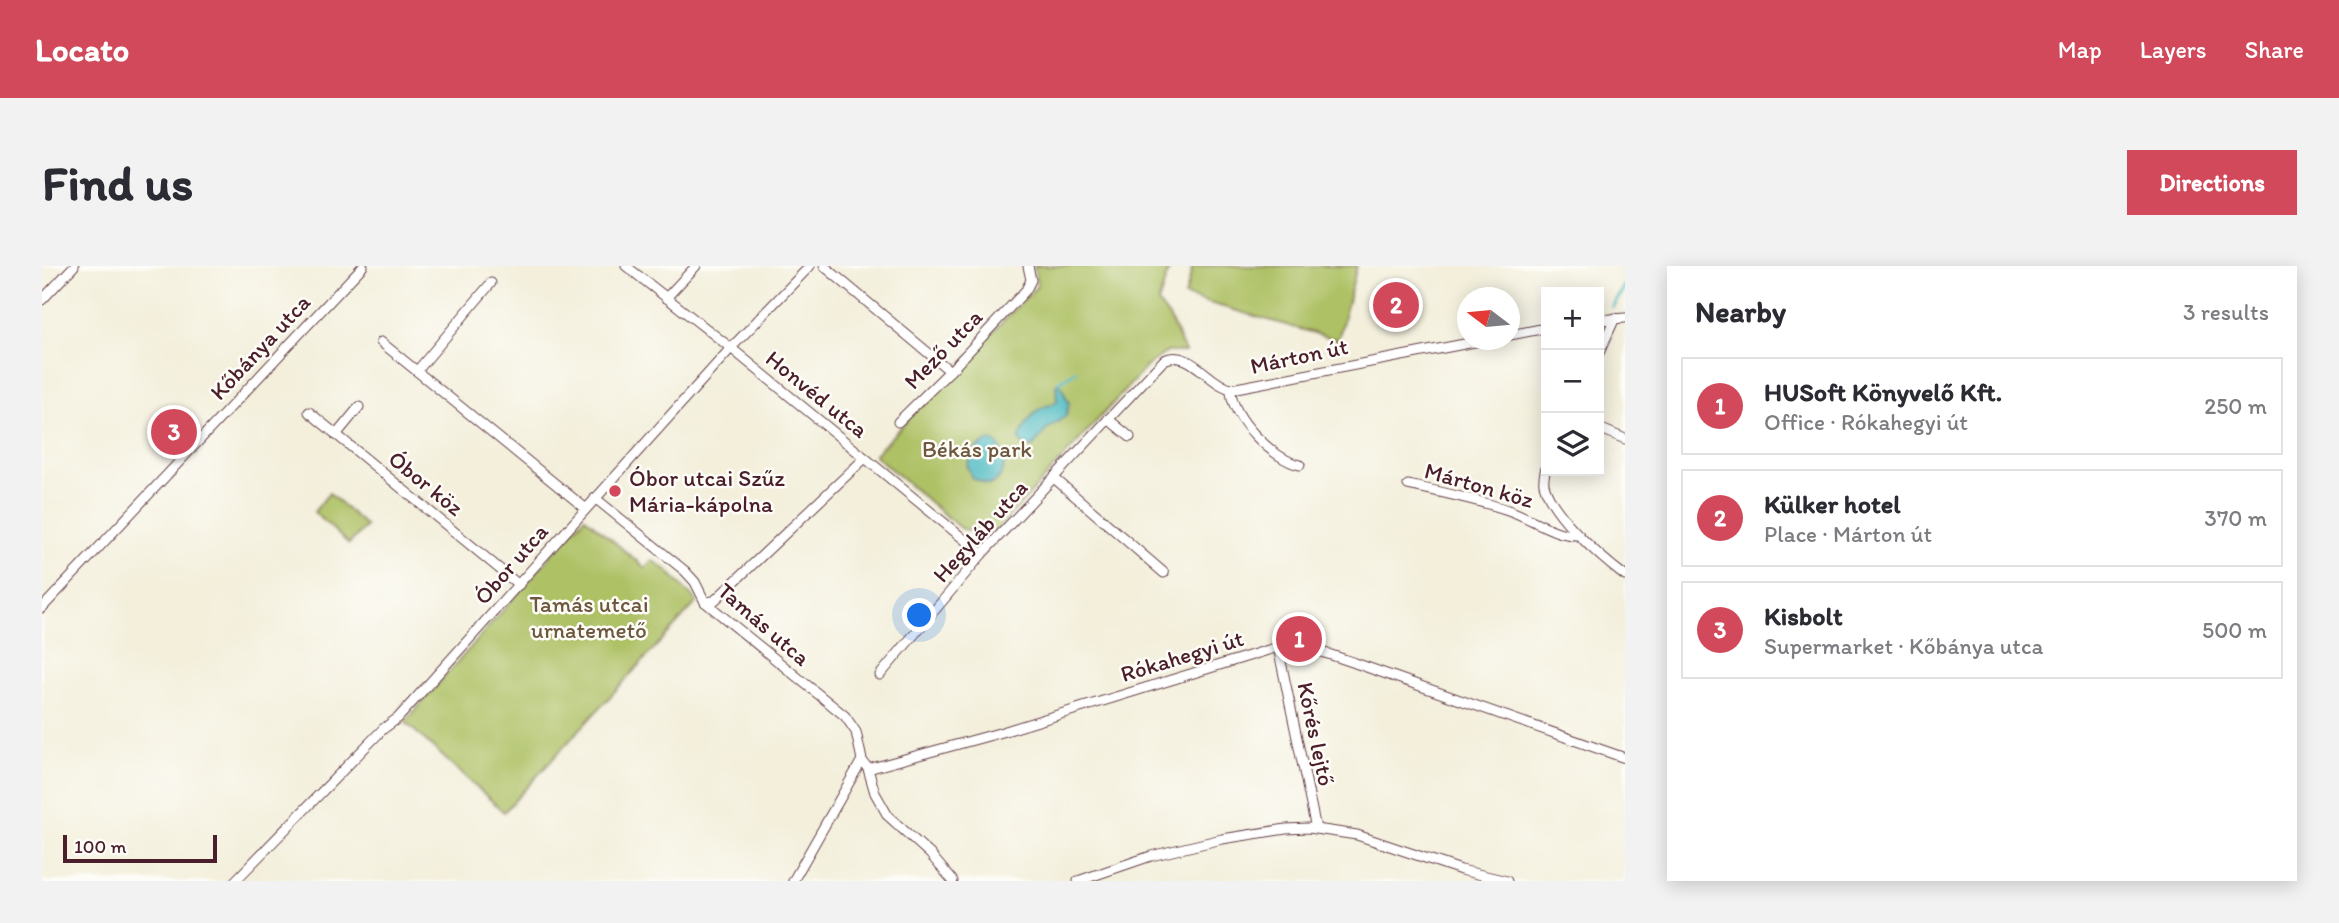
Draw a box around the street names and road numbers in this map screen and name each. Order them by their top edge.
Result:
street label: Kőbánya utca [204,288,316,406]
street label: Mező utca [898,303,988,395]
street label: Márton út [1248,332,1350,380]
street label: Honvéd utca [760,344,874,444]
street label: Óbor köz [383,444,469,522]
street label: Márton köz [1421,456,1537,514]
street label: Hegyláb utca [927,474,1033,588]
street label: Óbor utca [468,518,554,610]
street label: Tamás utca [712,576,816,672]
street label: Rókahegyi út [1117,624,1247,688]
street label: Kőrés lejtő [1291,679,1341,789]

